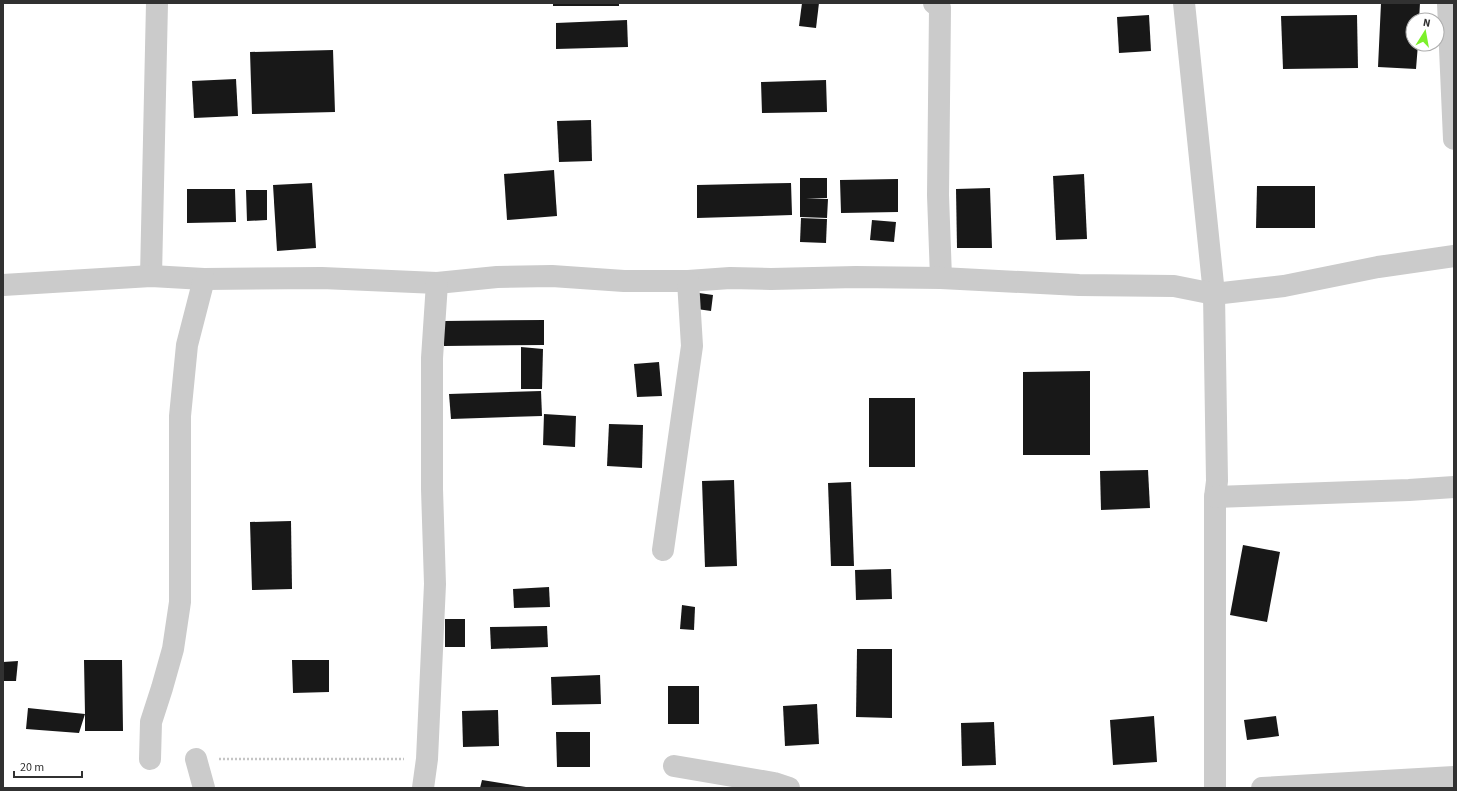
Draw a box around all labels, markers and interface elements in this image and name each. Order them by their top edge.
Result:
north arrow [1405,12,1445,52]
text: N [1422,15,1432,31]
scale bar [14,753,82,779]
text: 20 m [20,759,44,776]

